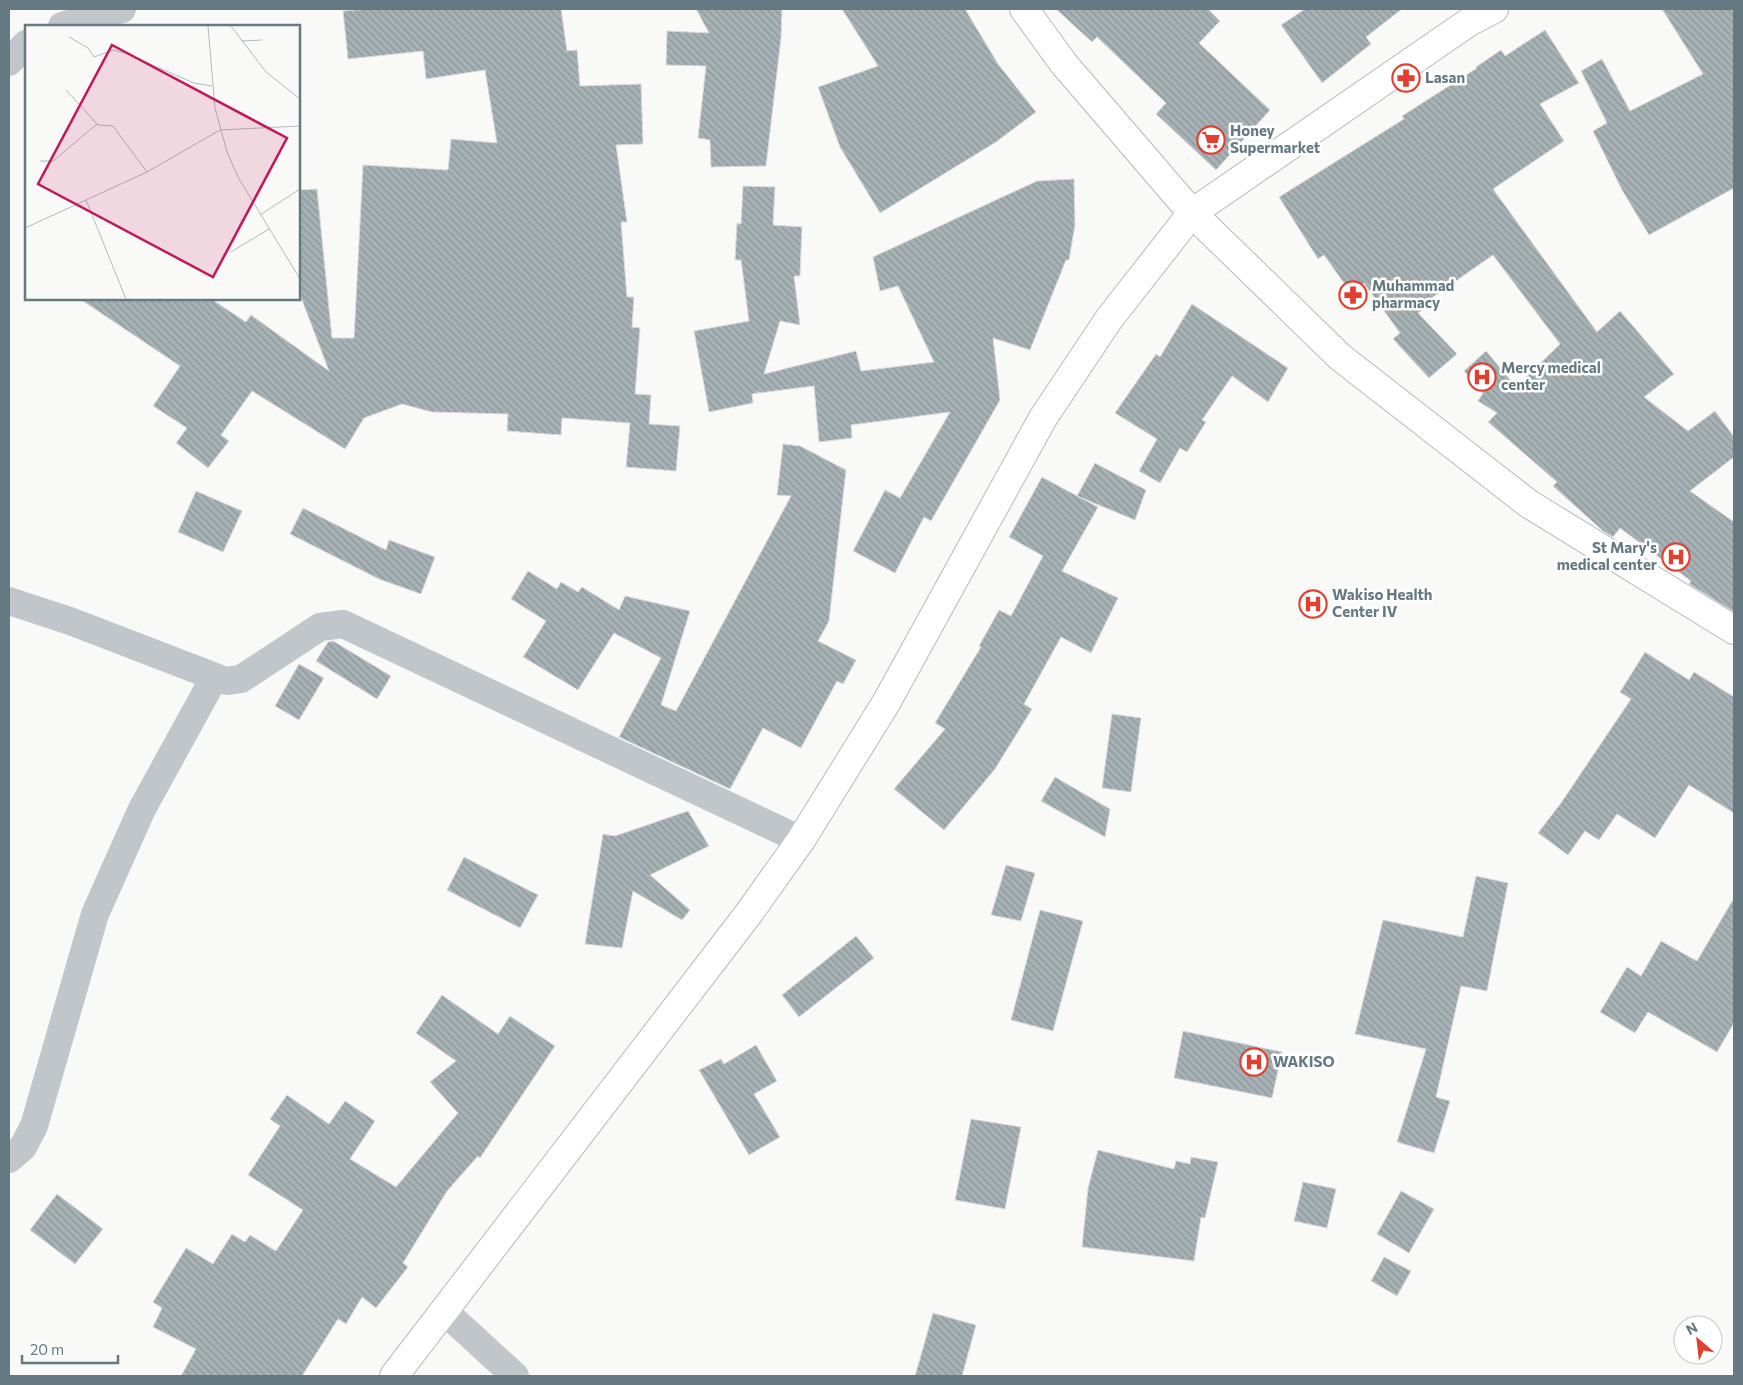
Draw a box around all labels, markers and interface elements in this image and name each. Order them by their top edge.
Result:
inset map [25,25,300,300]
pharmacy icon: Lasan [1391,63,1421,93]
place label: Lasan [1425,68,1465,86]
place label: Honey Supermarket [1230,121,1320,156]
supermarket icon: Honey Supermarket [1196,125,1226,155]
place label: Muhammad pharmacy [1372,276,1454,311]
pharmacy icon: Muhammad pharmacy [1338,280,1368,310]
place label: Mercy medical center [1501,358,1601,393]
hospital icon: Mercy medical center [1467,362,1497,392]
place label: St Mary's medical center [1557,538,1657,573]
hospital icon: St Mary's medical center [1661,542,1691,572]
place label: Wakiso Health Center IV [1332,585,1433,620]
hospital icon: Wakiso Health Center IV [1298,589,1328,619]
hospital icon: WAKISO [1239,1047,1269,1077]
place label: WAKISO [1273,1052,1335,1070]
north arrow [1673,1315,1723,1365]
text: N [1683,1318,1700,1338]
scale bar [22,1332,119,1364]
text: 20 m [30,1340,64,1358]

